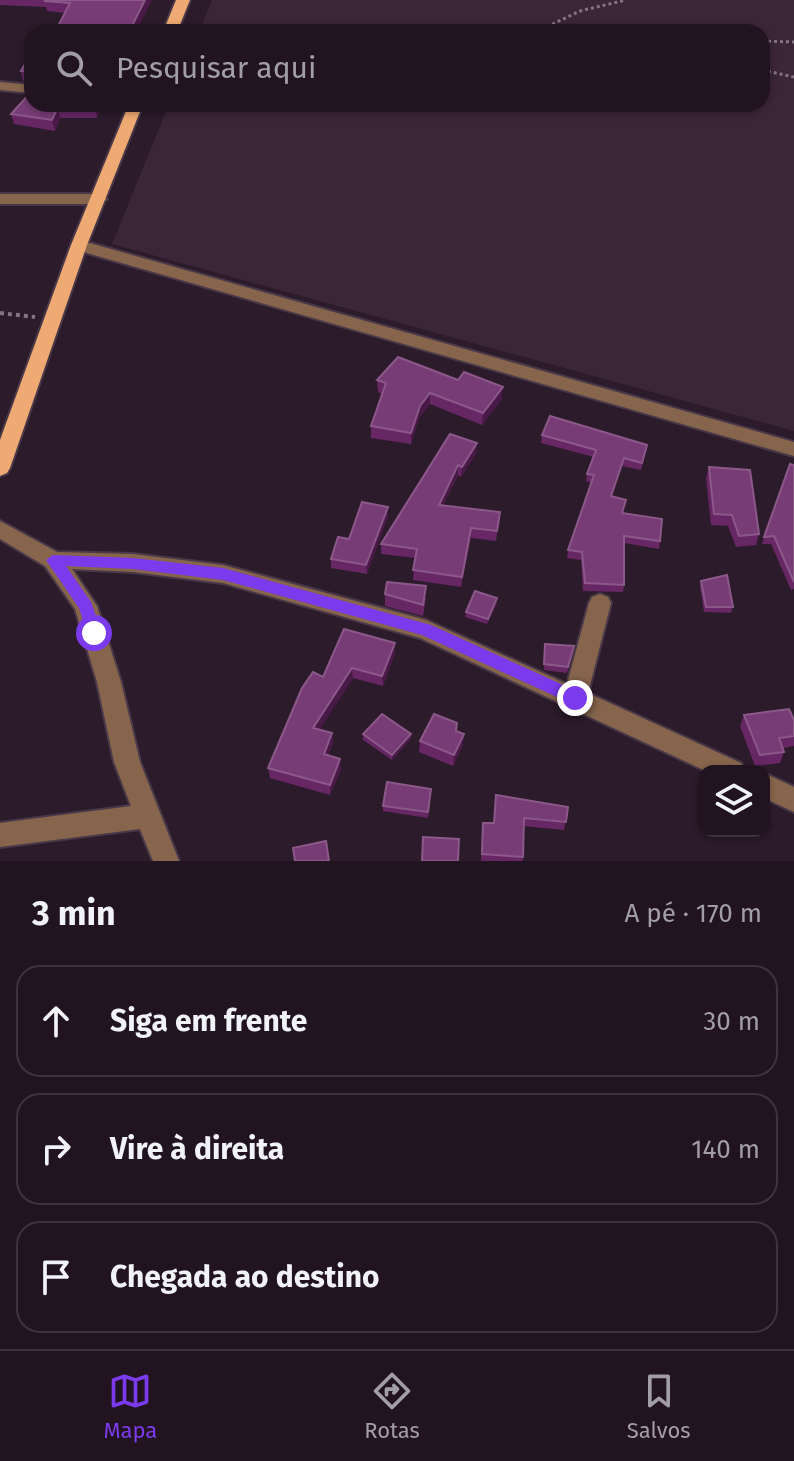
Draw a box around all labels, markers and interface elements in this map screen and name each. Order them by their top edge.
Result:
search box [24,24,770,112]
icon: search [52,46,96,90]
text: Pesquisar aqui [116,50,317,86]
route start [76,615,112,651]
route end [557,680,593,716]
map controls [698,765,770,837]
button: layers [698,765,770,837]
text: 3 min [32,893,116,934]
text: A pé · 170 m [624,898,762,929]
icon: ahead [34,999,78,1043]
text: Siga em frente [110,1003,307,1039]
text: 30 m [703,1006,760,1037]
icon: right [34,1127,78,1171]
text: Vire à direita [110,1131,284,1167]
text: 140 m [691,1134,760,1165]
icon: arrive [34,1255,78,1299]
text: Chegada ao destino [110,1259,380,1295]
tab: Mapa [103,1369,157,1444]
tab: Rotas [364,1369,420,1444]
tab: Salvos [627,1369,691,1444]

